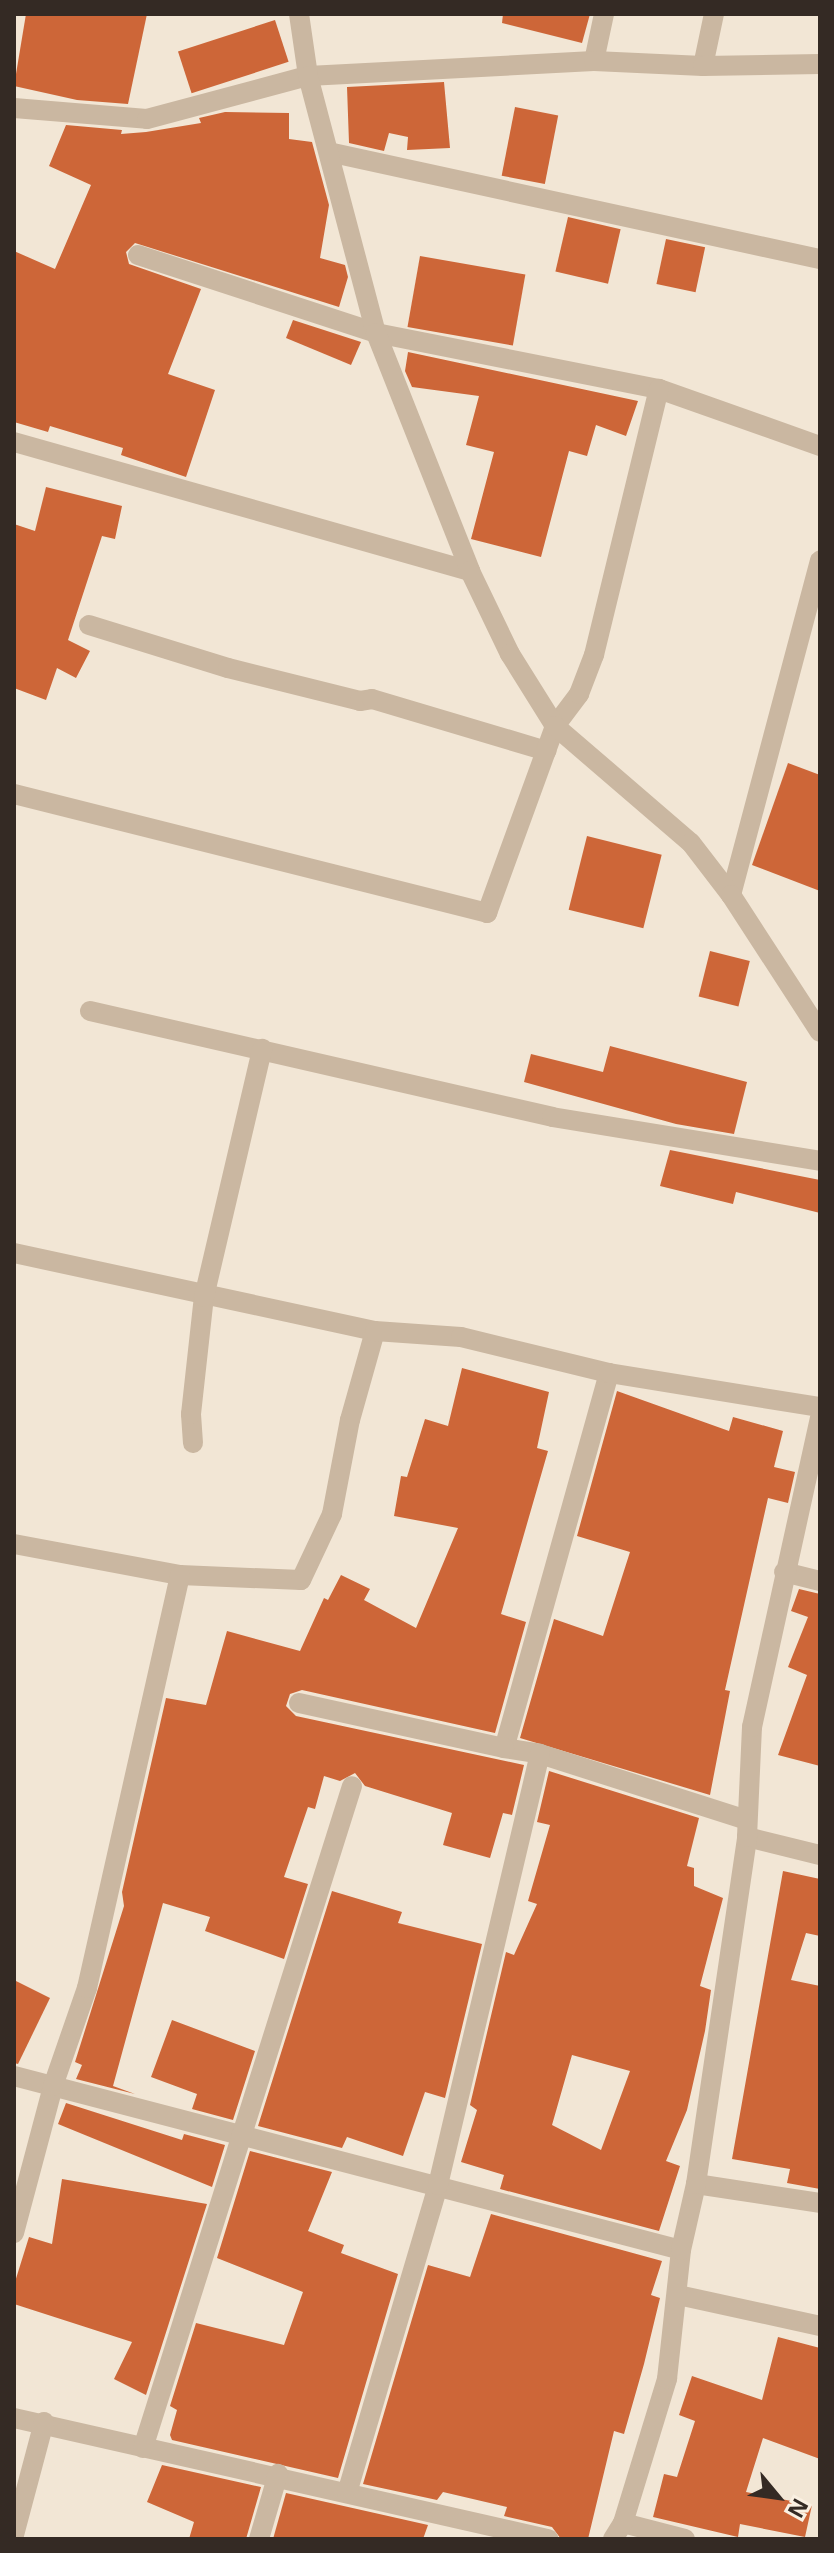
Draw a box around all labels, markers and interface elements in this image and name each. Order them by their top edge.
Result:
north arrow [738,2457,818,2537]
text: N [782,2494,816,2524]

